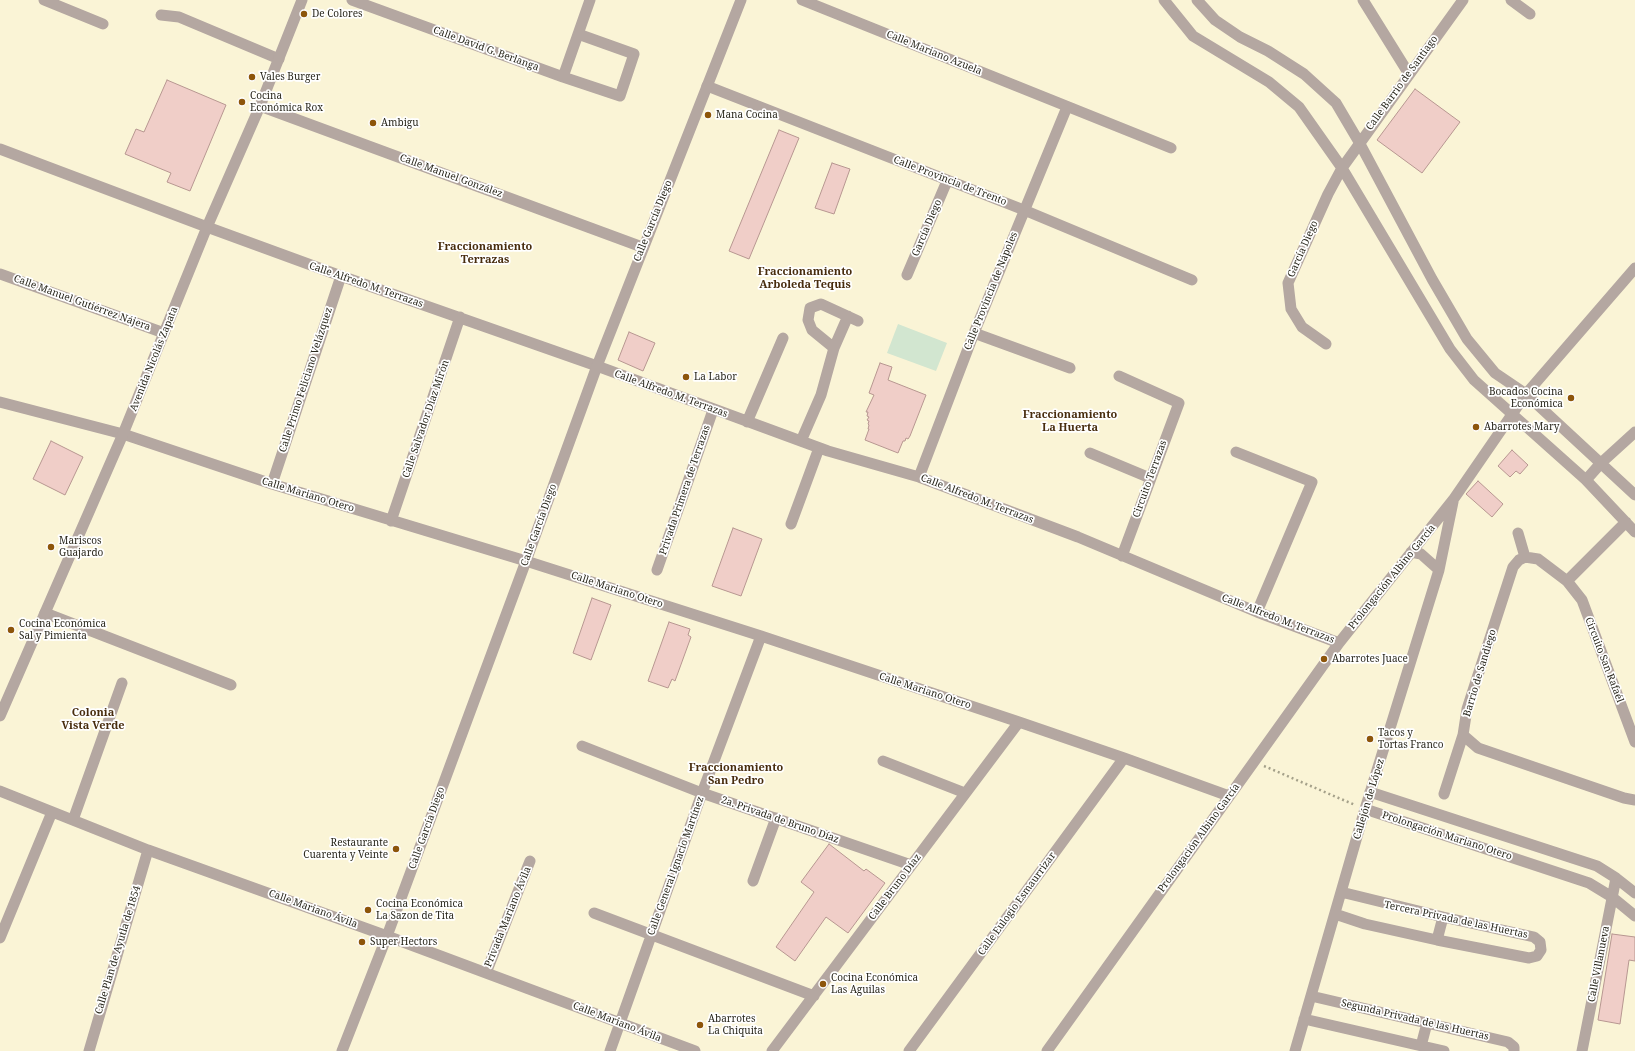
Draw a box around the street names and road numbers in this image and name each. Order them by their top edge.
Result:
street label: Calle David G. Berlanga [432,24,540,74]
street label: Calle Mariano Azuela [885,28,983,78]
street label: Calle Barrio de Santiago [1364,33,1440,133]
street label: Calle Manuel González [398,152,504,200]
street label: Calle Provincia de Trento [892,154,1008,208]
street label: Calle García Diego [631,179,675,263]
street label: García Diego [910,198,944,258]
street label: García Diego [1285,219,1321,279]
street label: Calle Provincia de Nápoles [962,230,1020,352]
street label: Calle Alfredo M. Terrazas [307,260,425,310]
street label: Calle Manuel Gutiérrez Nájera [12,273,152,333]
street label: Avenida Nicolás Zapata [128,305,180,413]
street label: Calle Primo Feliciano Velázquez [277,306,335,454]
street label: Calle Salvador Díaz Mirón [400,358,452,480]
street label: Calle Alfredo M. Terrazas [613,368,729,420]
street label: Privada Primera de Terrazas [657,424,713,556]
street label: Circuito Terrazas [1130,439,1170,519]
street label: Calle Alfredo M. Terrazas [919,472,1035,526]
street label: Calle Mariano Otero [260,475,356,515]
street label: Calle García Diego [519,482,559,568]
street label: Prolongación Albino García [1346,522,1438,632]
street label: Calle Mariano Otero [569,569,665,611]
street label: Calle Alfredo M. Terrazas [1220,592,1336,646]
street label: Circuito San Rafaél [1582,616,1626,704]
street label: Barrio de Sandiego [1461,628,1499,718]
street label: Calle Mariano Otero [877,670,973,712]
street label: Callejón de López [1351,757,1387,841]
street label: Prolongación Albino García [1156,781,1242,895]
street label: Calle García Diego [407,785,447,871]
street label: 2a. Privada de Bruno Díaz [720,794,840,846]
street label: Calle General Ignacio Martínez [645,795,707,937]
street label: Prolongación Mariano Otero [1381,809,1513,863]
street label: Calle Eulogio Esmaurrizar [976,850,1058,958]
street label: Calle Bruno Díaz [866,852,924,922]
street label: Privada Mariano Ávila [482,865,534,969]
street label: Calle Plan de Ayutla de 1854 [93,884,143,1016]
street label: Calle Mariano Ávila [267,887,359,931]
street label: Tercera Privada de las Huertas [1383,899,1529,941]
street label: Calle Villanueva [1586,925,1612,1003]
street label: Segunda Privada de las Huertas [1340,997,1490,1043]
street label: Calle Mariano Ávila [571,1000,663,1044]

